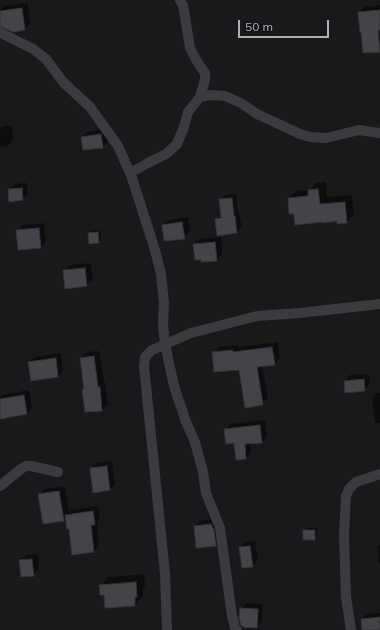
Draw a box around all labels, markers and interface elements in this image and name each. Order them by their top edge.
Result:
scale bar [240,12,331,38]
text: 50 m [245,19,273,34]

